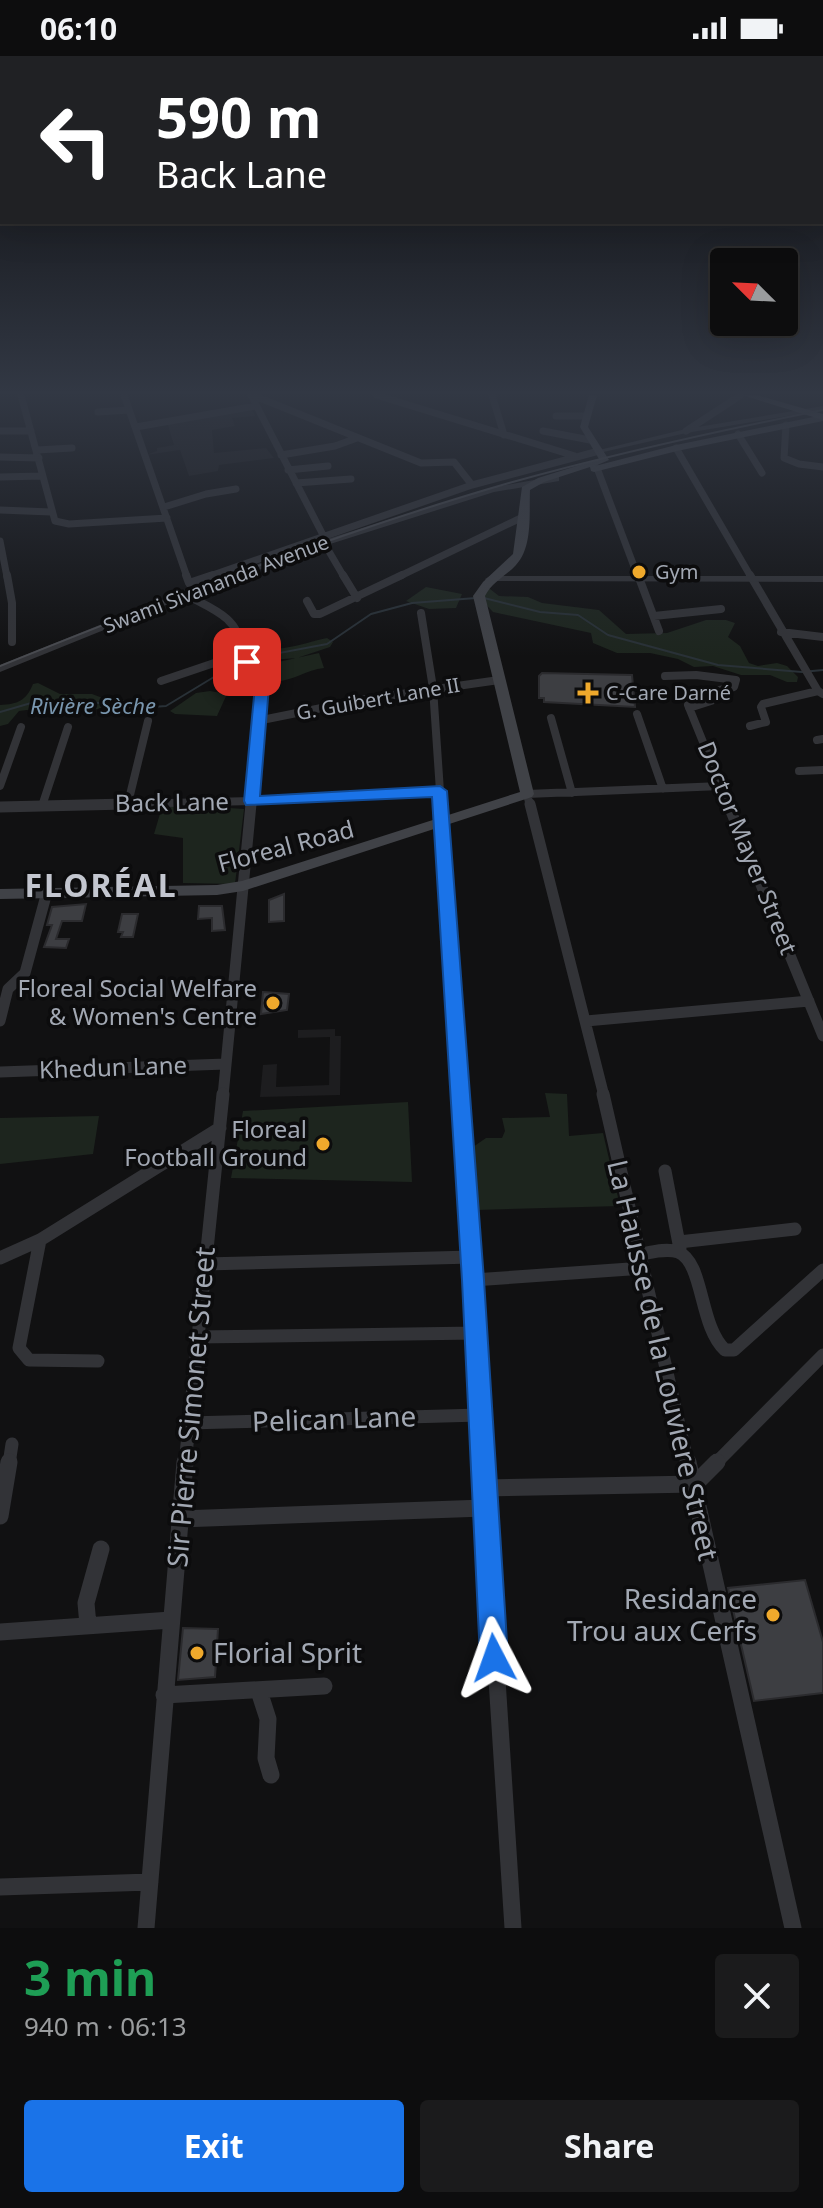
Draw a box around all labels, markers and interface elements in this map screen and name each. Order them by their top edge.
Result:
text: 06:10 [40,8,117,49]
text: 590 m [156,78,321,154]
icon: left [24,88,128,192]
text: Back Lane [156,150,327,199]
north arrow [710,248,798,336]
map controls [710,248,798,336]
street label: Swami Sivananda Avenue [99,528,332,639]
place label: Gym [655,558,698,585]
marker: Gym [630,563,648,581]
pin [213,628,281,696]
icon: arrive [225,640,269,684]
street label: G. Guibert Lane II [294,671,462,726]
place label: C-Care Darné [606,679,731,706]
marker: C-Care Darné [577,682,599,704]
water label: Rivière Sèche [30,690,156,720]
street label: Doctor Mayer Street [691,736,806,959]
street label: Back Lane [115,784,229,819]
street label: Floreal Road [214,812,357,880]
district label: FLORÉAL [24,863,178,906]
place label: Floreal Social Welfare & Women's Centre [17,971,257,1032]
marker: Floreal Social Welfare & Women's Centre [264,994,282,1012]
street label: Khedun Lane [38,1047,188,1086]
place label: Floreal Football Ground [124,1112,307,1173]
marker: Floreal Football Ground [314,1135,332,1153]
street label: La Hausse de la Louviere Street [599,1156,729,1564]
street label: Sir Pierre Simonet Street [157,1245,223,1569]
street label: Pelican Lane [251,1396,417,1440]
place label: Residance Trou aux Cerfs [567,1579,757,1649]
marker: Residance Trou aux Cerfs [764,1606,782,1624]
position arrow [452,1616,536,1700]
place label: Florial Sprit [213,1633,362,1671]
marker: Florial Sprit [188,1644,206,1662]
text: 3 min [24,1945,156,2010]
button: close [715,1954,799,2038]
text: 940 m · 06:13 [24,2008,187,2044]
button: Exit [24,2100,404,2192]
button: Share [420,2100,799,2192]

